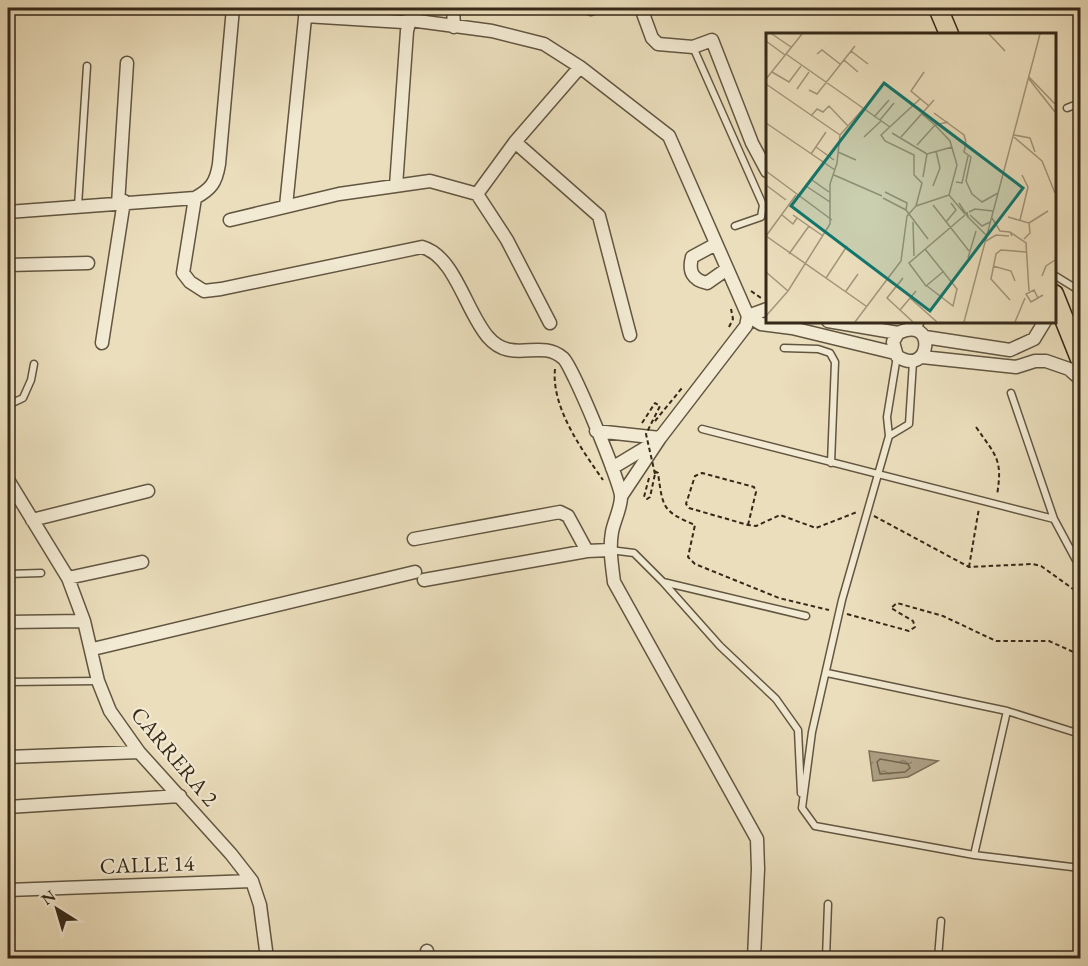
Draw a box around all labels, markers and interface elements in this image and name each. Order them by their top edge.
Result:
inset map [766,33,1055,322]
street label: CARRERA 2 [125,701,225,812]
street label: CALLE 14 [99,848,195,881]
north arrow [27,879,87,939]
text: N [37,885,60,910]

